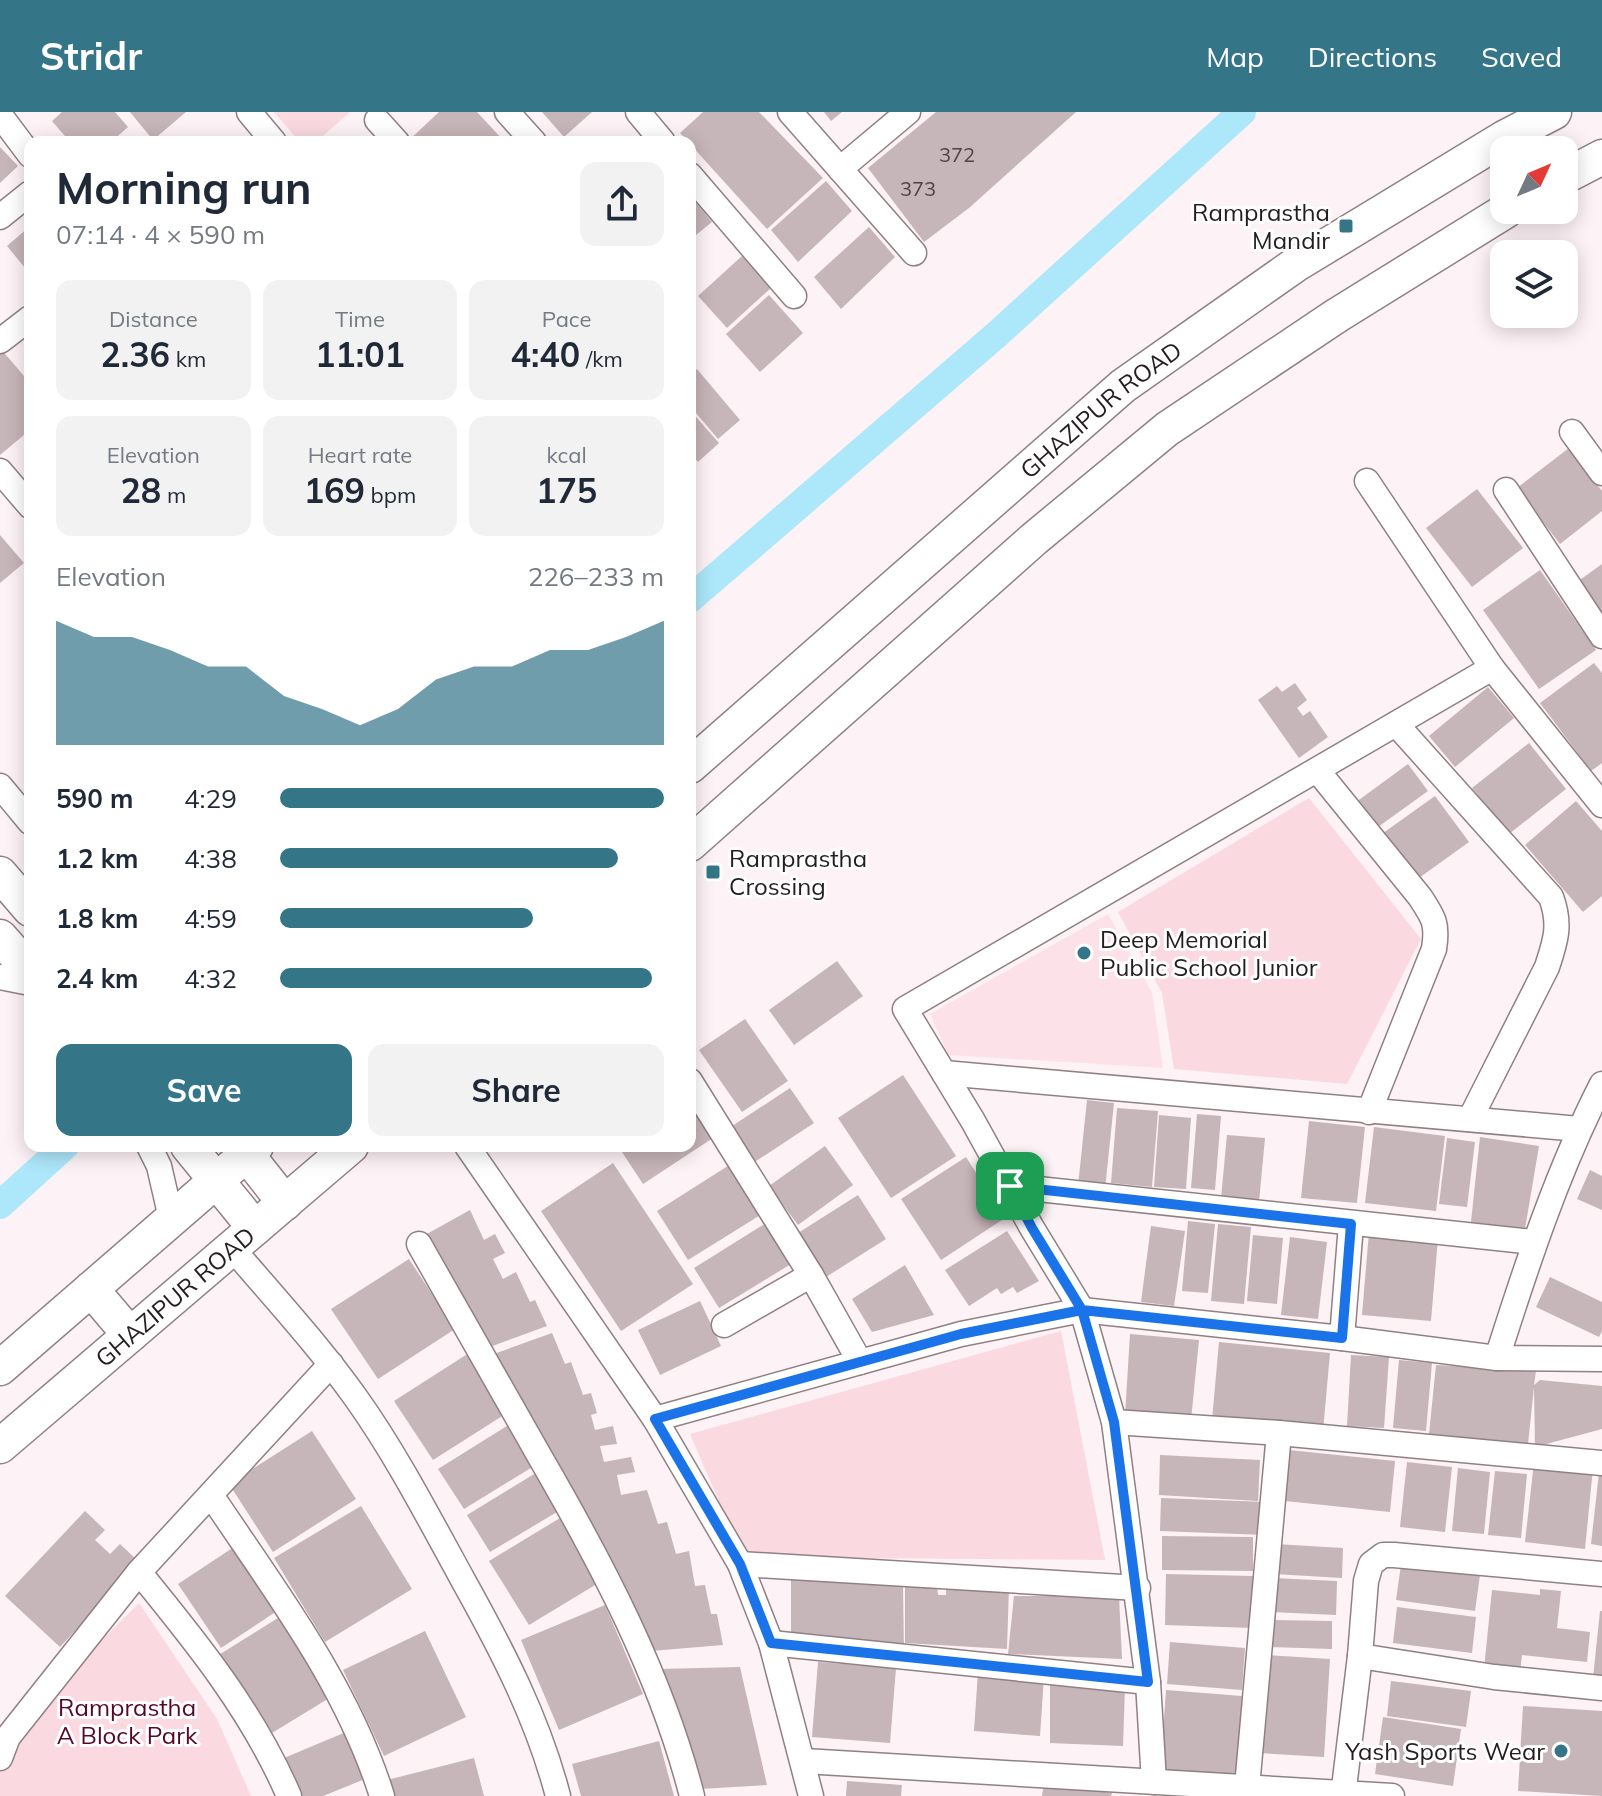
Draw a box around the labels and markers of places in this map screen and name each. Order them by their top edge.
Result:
place label: Ramprastha Mandir [1192,197,1330,255]
marker: Ramprastha Mandir [1337,217,1355,235]
place label: Ramprastha Crossing [729,843,867,901]
marker: Ramprastha Crossing [704,863,722,881]
place label: Deep Memorial Public School Junior [1100,924,1318,982]
marker: Deep Memorial Public School Junior [1075,944,1093,962]
pin [976,1152,1044,1220]
place label: Yash Sports Wear [1344,1736,1545,1766]
marker: Yash Sports Wear [1552,1742,1570,1760]

